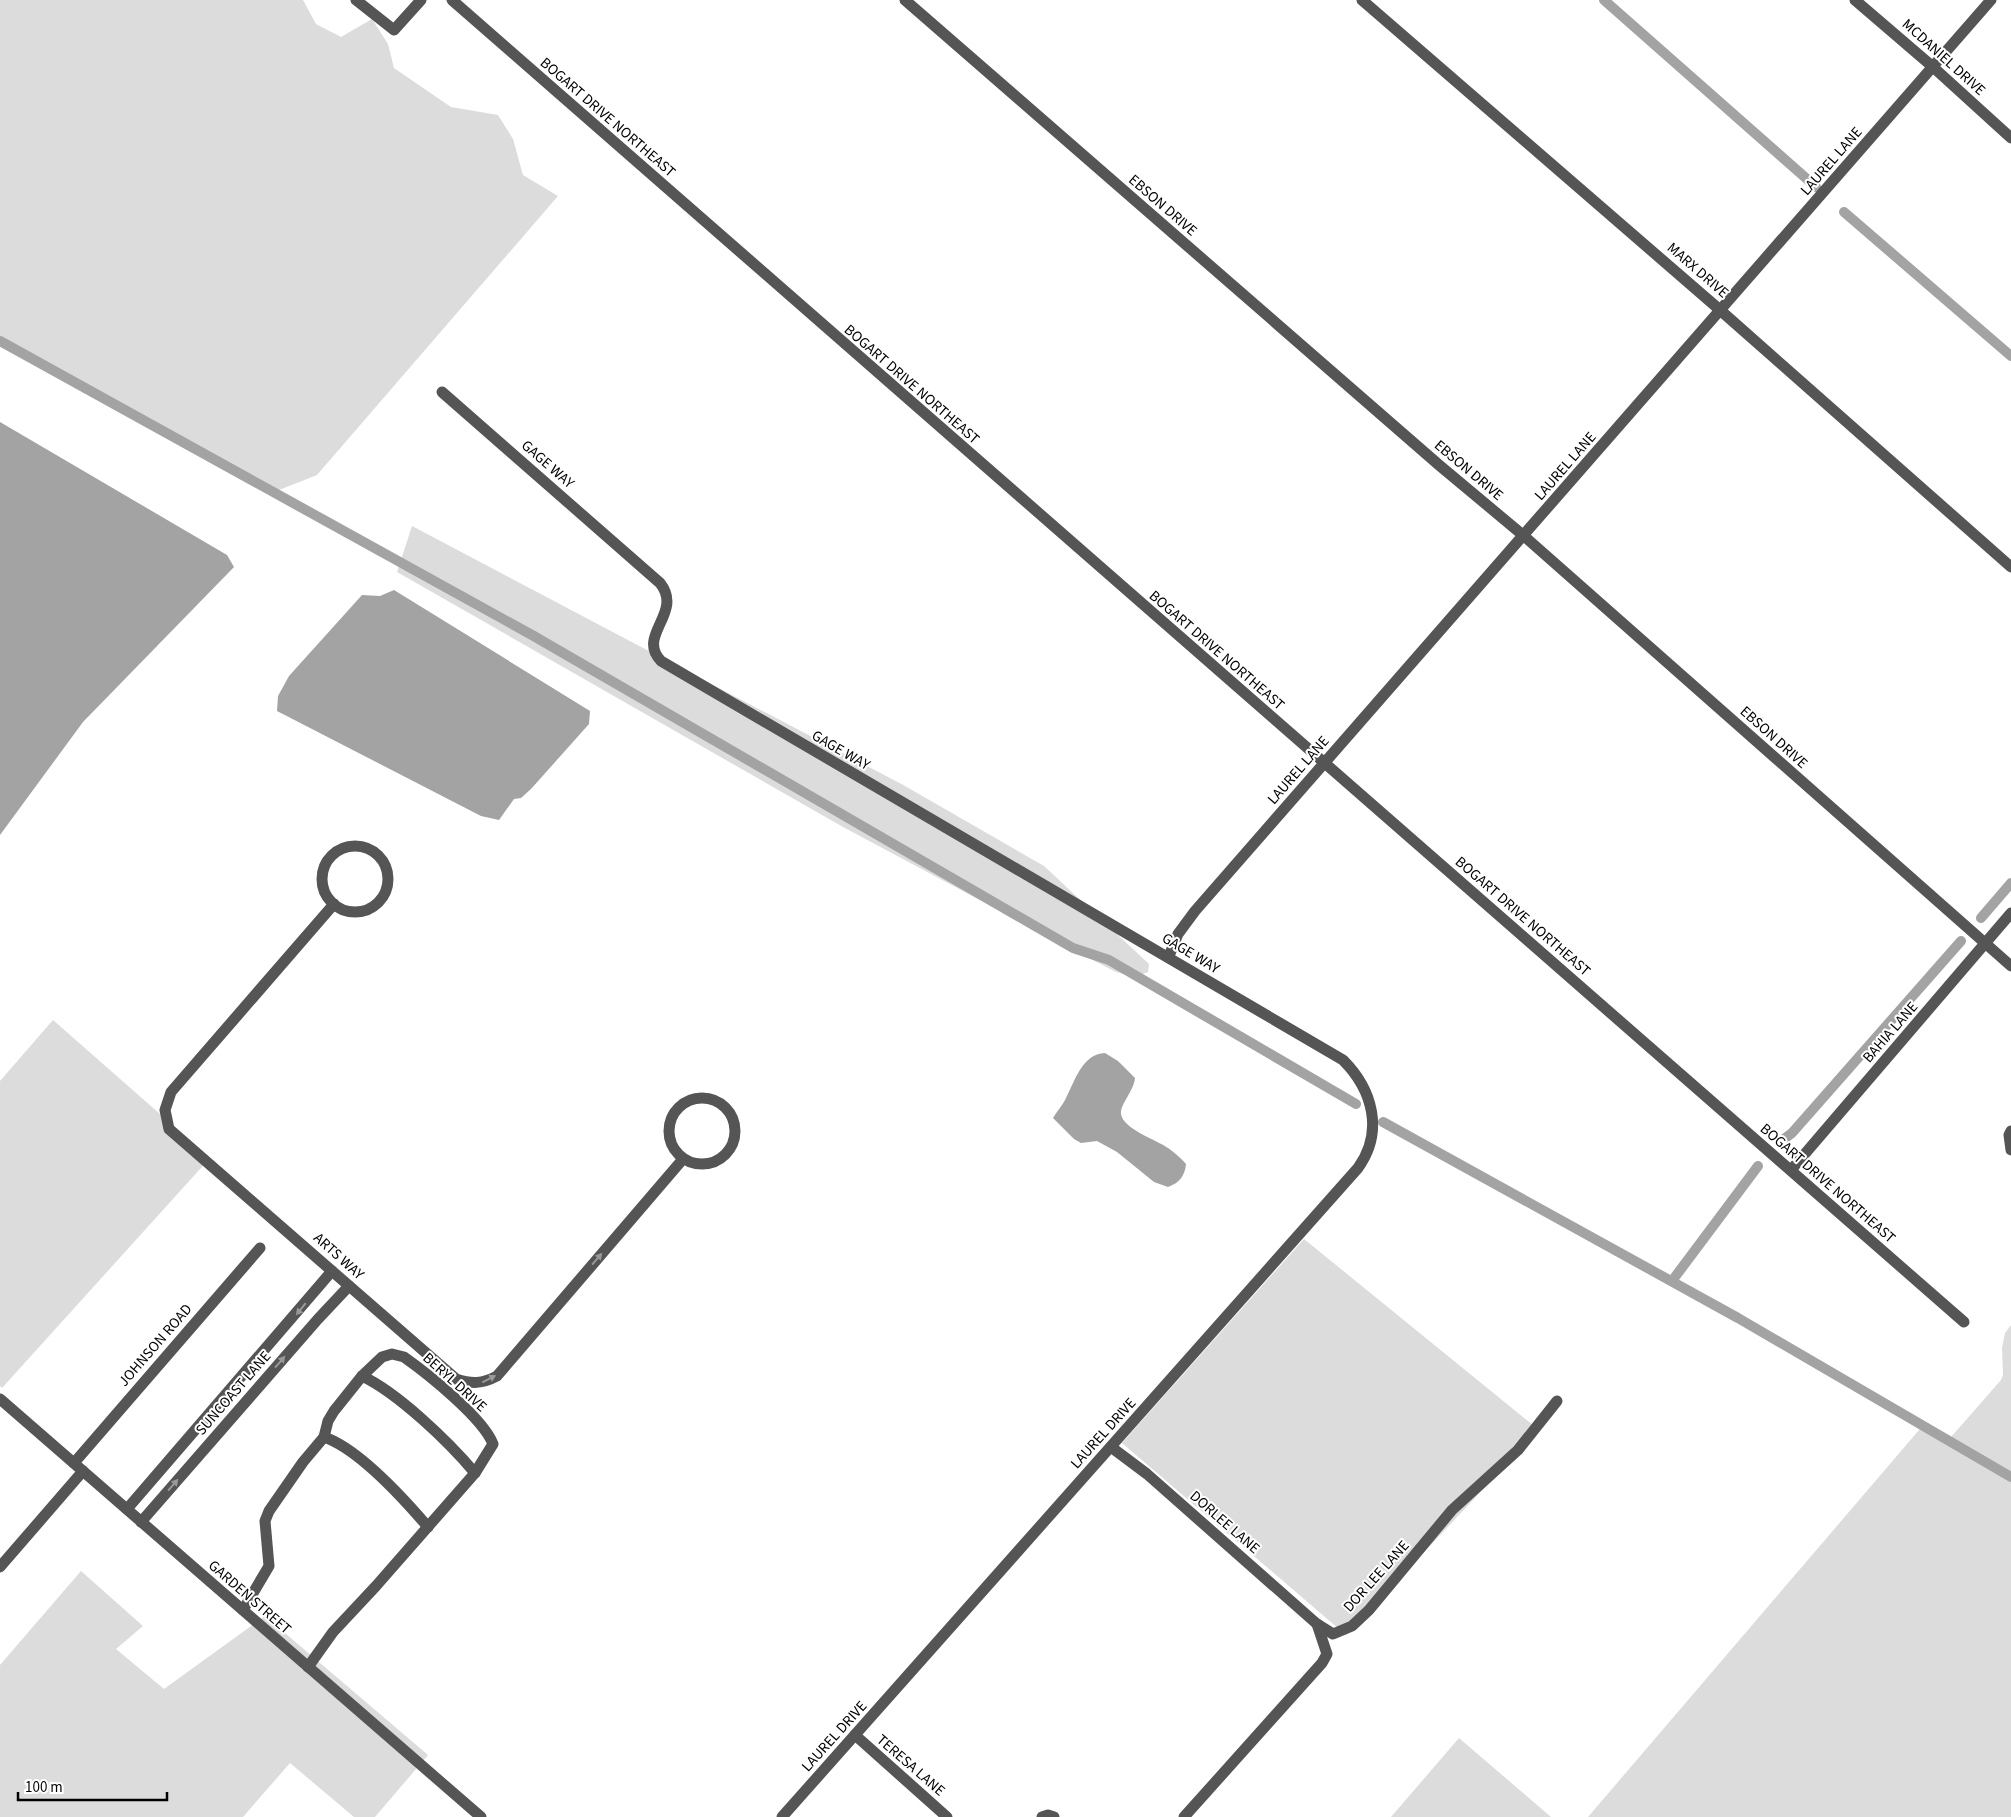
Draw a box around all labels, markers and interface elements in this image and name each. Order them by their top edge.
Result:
street label: MCDANIEL DRIVE [1897,14,1990,101]
street label: BOGART DRIVE NORTHEAST [535,53,680,182]
street label: LAUREL LANE [1796,122,1867,200]
street label: EBSON DRIVE [1124,170,1202,241]
street label: MARX DRIVE [1662,238,1733,303]
street label: BOGART DRIVE NORTHEAST [839,320,984,449]
street label: LAUREL LANE [1530,427,1601,505]
street label: GAGE WAY [517,435,579,494]
street label: EBSON DRIVE [1430,435,1508,506]
street label: BOGART DRIVE NORTHEAST [1144,586,1289,715]
street label: EBSON DRIVE [1735,701,1812,774]
street label: GAGE WAY [808,725,875,776]
street label: LAUREL LANE [1263,731,1334,809]
street label: BOGART DRIVE NORTHEAST [1450,852,1595,981]
street label: GAGE WAY [1158,928,1224,979]
street label: BAHIA LANE [1858,997,1923,1067]
street label: BOGART DRIVE NORTHEAST [1755,1119,1900,1248]
street label: ARTS WAY [309,1228,369,1285]
one-way arrow [592,1252,603,1265]
street label: JOHNSON ROAD [114,1300,197,1391]
one-way arrow [296,1302,307,1315]
street label: SUNCOAST LANE [191,1347,276,1440]
street label: BERYL DRIVE [418,1348,491,1417]
one-way arrow [274,1357,286,1369]
one-way arrow [482,1375,497,1383]
street label: LAUREL DRIVE [1066,1393,1141,1473]
one-way arrow [168,1478,179,1491]
street label: DORLEE LANE [1185,1486,1264,1559]
street label: DOR LEE LANE [1338,1536,1414,1617]
street label: GARDEN STREET [204,1555,296,1639]
street label: LAUREL DRIVE [797,1696,872,1776]
street label: TERESA LANE [872,1730,950,1801]
scale bar [18,1770,166,1802]
text: 100 m [25,1777,63,1798]

